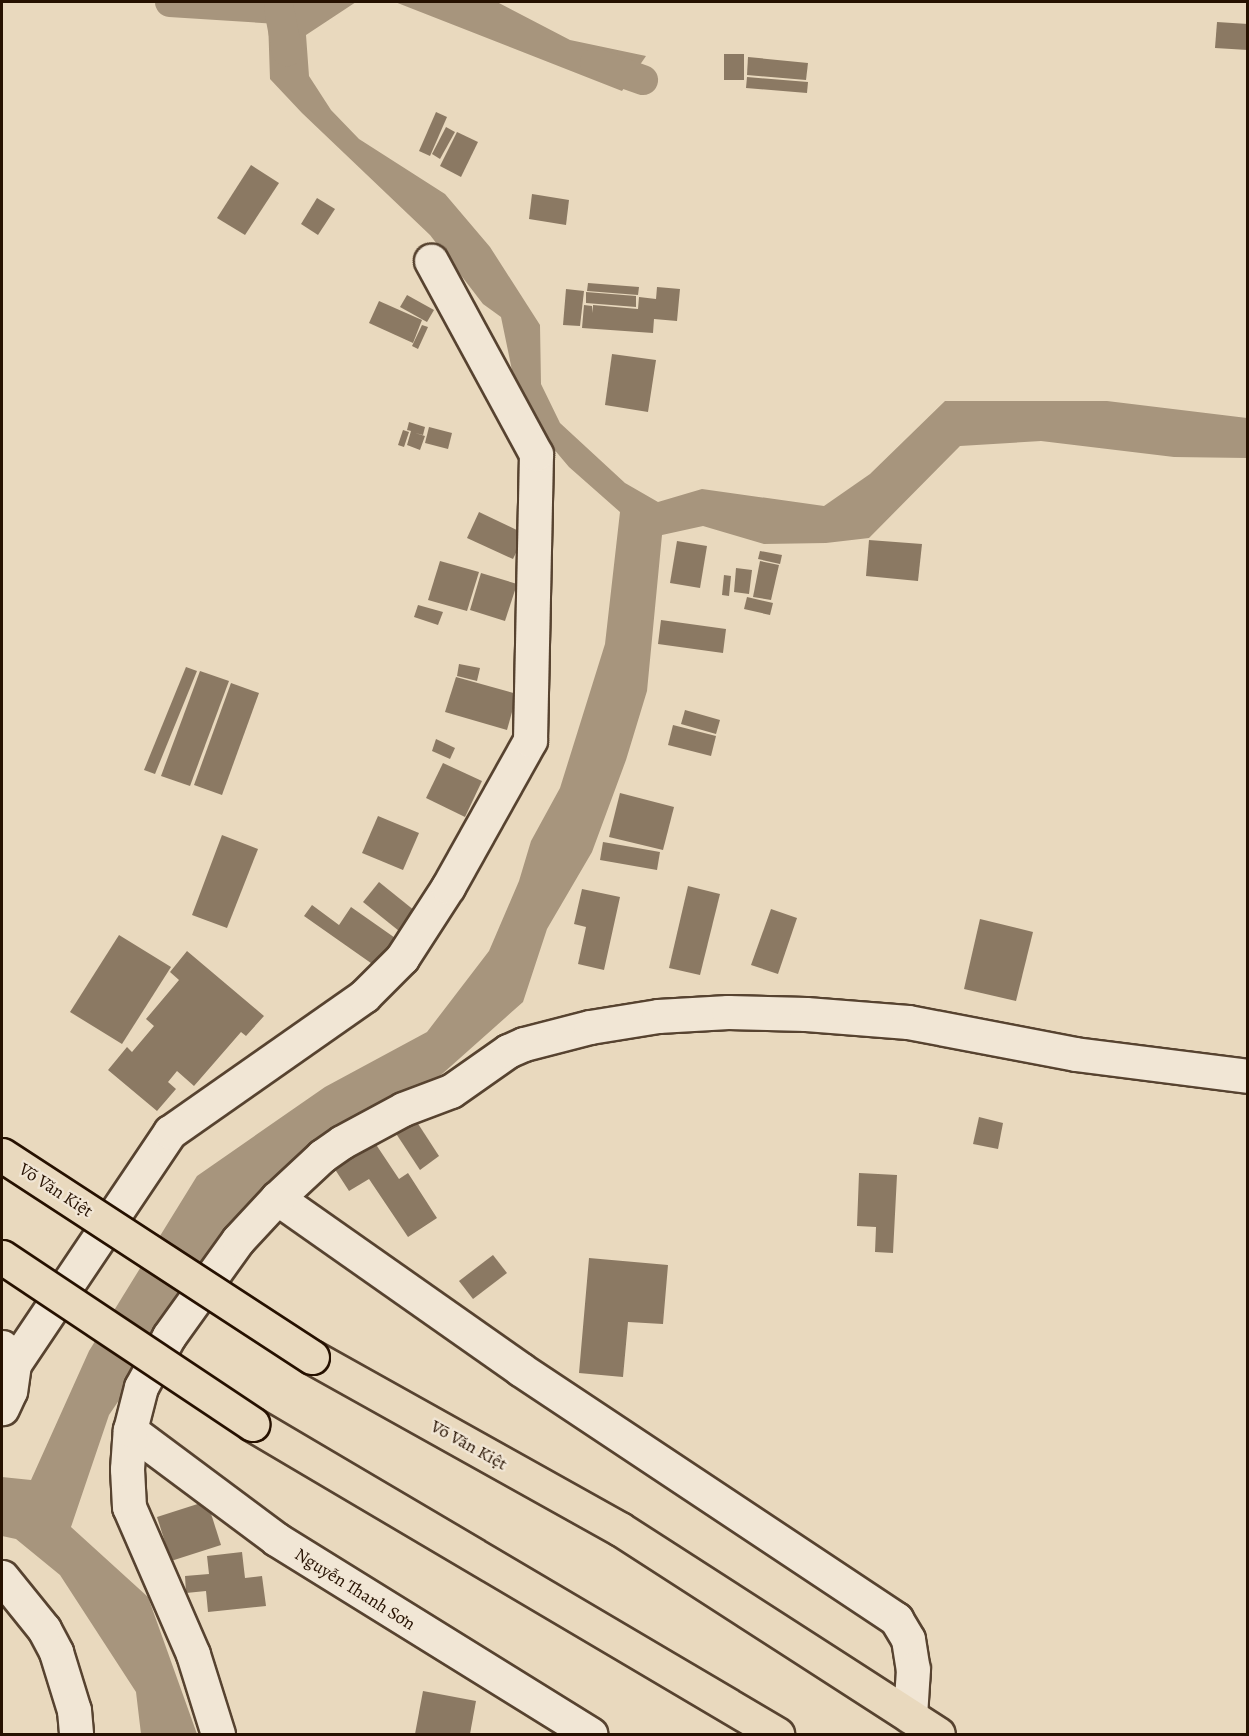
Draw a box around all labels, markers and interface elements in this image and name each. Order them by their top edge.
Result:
street label: Võ Văn Kiệt [15,1158,97,1222]
street label: Võ Văn Kiệt [427,1415,511,1475]
street label: Nguyễn Thanh Sơn [291,1543,419,1635]

